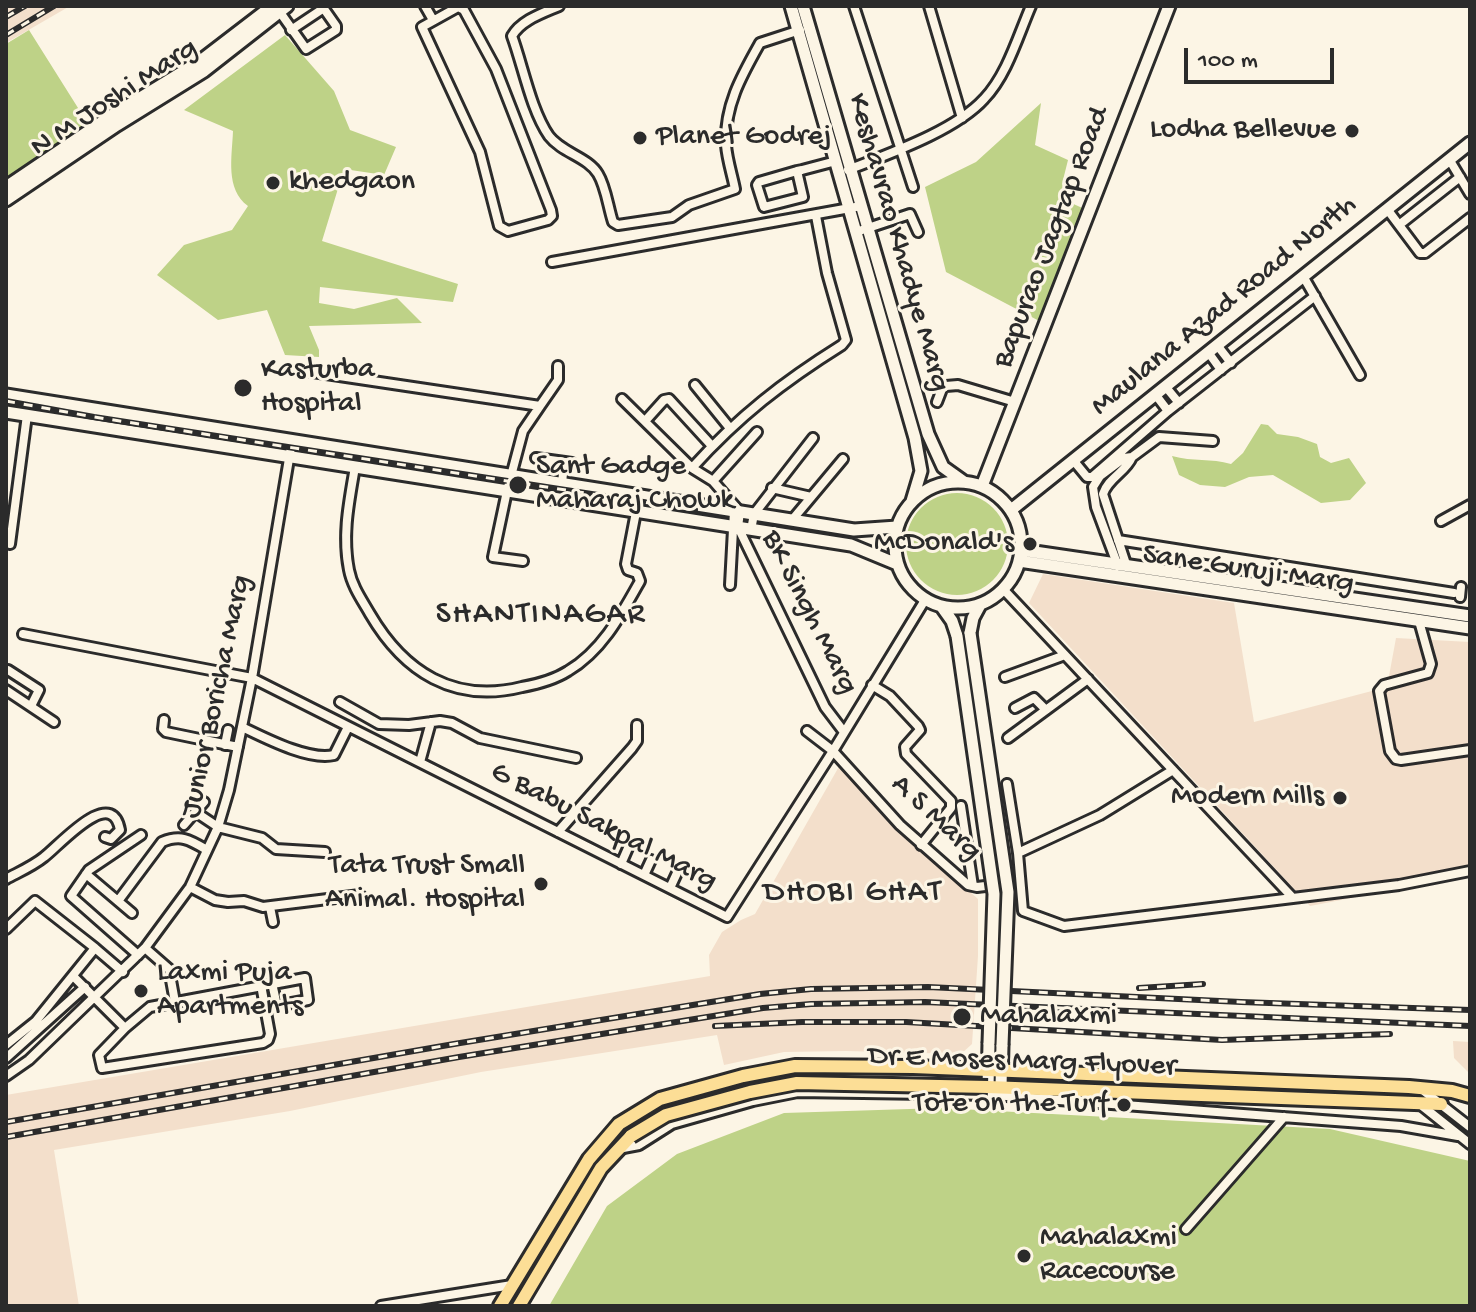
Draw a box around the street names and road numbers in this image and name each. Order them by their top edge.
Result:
street label: N M Joshi Marg [25,32,205,166]
street label: Keshavrao Khadye Marg [837,90,957,396]
street label: Bapurao Jagtap Road [987,102,1119,374]
street label: Maulana Azad Road North [1085,189,1365,425]
street label: BK Singh Marg [751,525,865,701]
street label: Sane Guruji Marg [1140,538,1356,604]
street label: Junior Boricha Marg [175,572,261,822]
street label: G Babu Sakpal Marg [484,755,722,901]
street label: A S Marg [882,768,988,870]
street label: Dr E Moses Marg Flyover [867,1040,1177,1086]

